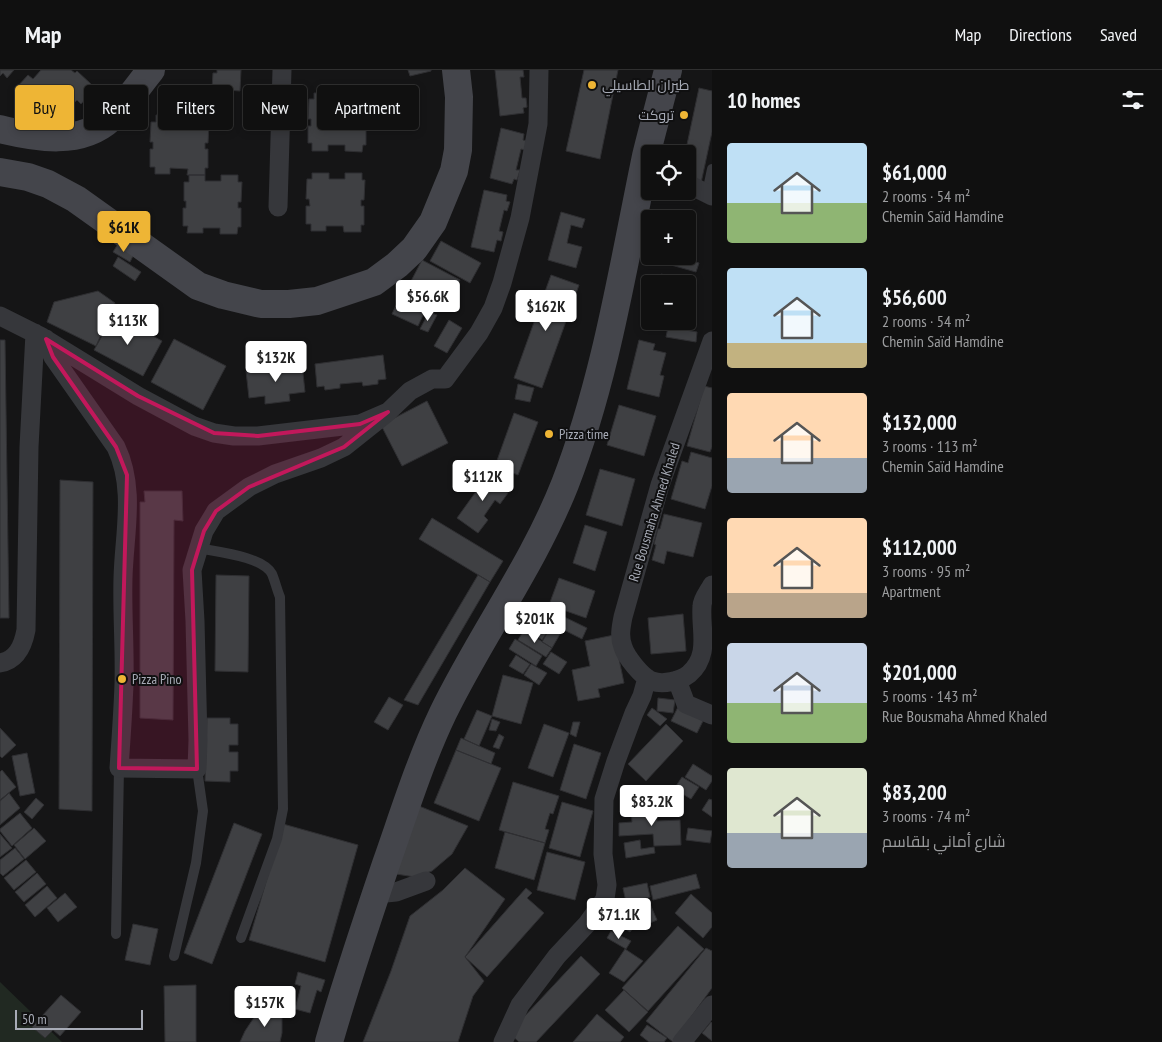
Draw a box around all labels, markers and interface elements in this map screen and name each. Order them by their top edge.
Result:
text: Map [25,19,62,50]
text: Map [955,23,981,46]
text: Directions [1009,23,1072,46]
text: Saved [1100,23,1137,46]
place label: طيران الطاسيلي [602,76,689,97]
marker: طيران الطاسيلي [586,79,598,91]
chip: Buy [15,85,74,130]
chip: Rent [84,85,148,130]
chip: Filters [158,85,233,130]
chip: New [243,85,307,130]
chip: Apartment [317,85,419,130]
icon: filters [1119,86,1147,114]
text: 10 homes [727,87,800,114]
place label: تروكت [638,106,674,124]
marker: تروكت [678,109,690,121]
map controls [641,145,696,330]
button: locate [641,145,696,200]
text: $61,000 [882,159,947,186]
icon: home [767,163,827,223]
text: 2 rooms · 54 m² [882,186,970,206]
text: Chemin Saïd Hamdine [882,206,1004,226]
pin: $61K [94,210,154,253]
button: + [641,210,696,265]
text: $61K [108,217,140,237]
button: − [641,275,696,330]
pin: $56.6K [387,280,469,322]
text: $56,600 [882,284,947,311]
text: $56.6K [407,286,449,306]
icon: home [767,288,827,348]
pin: $162K [511,290,581,332]
text: $162K [527,296,565,316]
pin: $113K [93,304,163,346]
text: $113K [109,310,147,330]
text: 2 rooms · 54 m² [882,311,970,331]
text: Chemin Saïd Hamdine [882,331,1004,351]
pin: $132K [241,340,311,383]
text: $132K [257,347,295,367]
text: $132,000 [882,409,957,436]
icon: home [767,413,827,473]
place label: Pizza time [559,425,609,443]
marker: Pizza time [543,428,555,440]
text: 3 rooms · 113 m² [882,436,978,456]
street label: Rue Bousmaha Ahmed Khaled [624,440,684,584]
text: Chemin Saïd Hamdine [882,456,1004,476]
pin: $112K [448,460,518,502]
text: $112K [464,466,502,486]
text: $112,000 [882,534,957,561]
icon: home [767,538,827,598]
text: 3 rooms · 95 m² [882,561,970,581]
text: Apartment [882,581,941,601]
pin: $201K [500,602,570,644]
text: $201K [516,608,554,628]
text: $201,000 [882,659,957,686]
icon: home [767,663,827,723]
place label: Pizza Pino [132,670,182,688]
marker: Pizza Pino [116,673,128,685]
text: 5 rooms · 143 m² [882,686,978,706]
text: Rue Bousmaha Ahmed Khaled [882,706,1047,726]
text: $83,200 [882,779,947,806]
pin: $83.2K [611,784,693,827]
icon: home [767,788,827,848]
text: $83.2K [631,791,673,811]
text: 3 rooms · 74 m² [882,806,970,826]
text: شارع أماني بلقاسم [882,831,1005,851]
pin: $71.1K [578,898,660,940]
text: $71.1K [598,904,640,924]
pin: $157K [230,986,300,1028]
text: $157K [246,992,284,1012]
scale bar [15,1007,142,1030]
text: 50 m [22,1010,47,1028]

